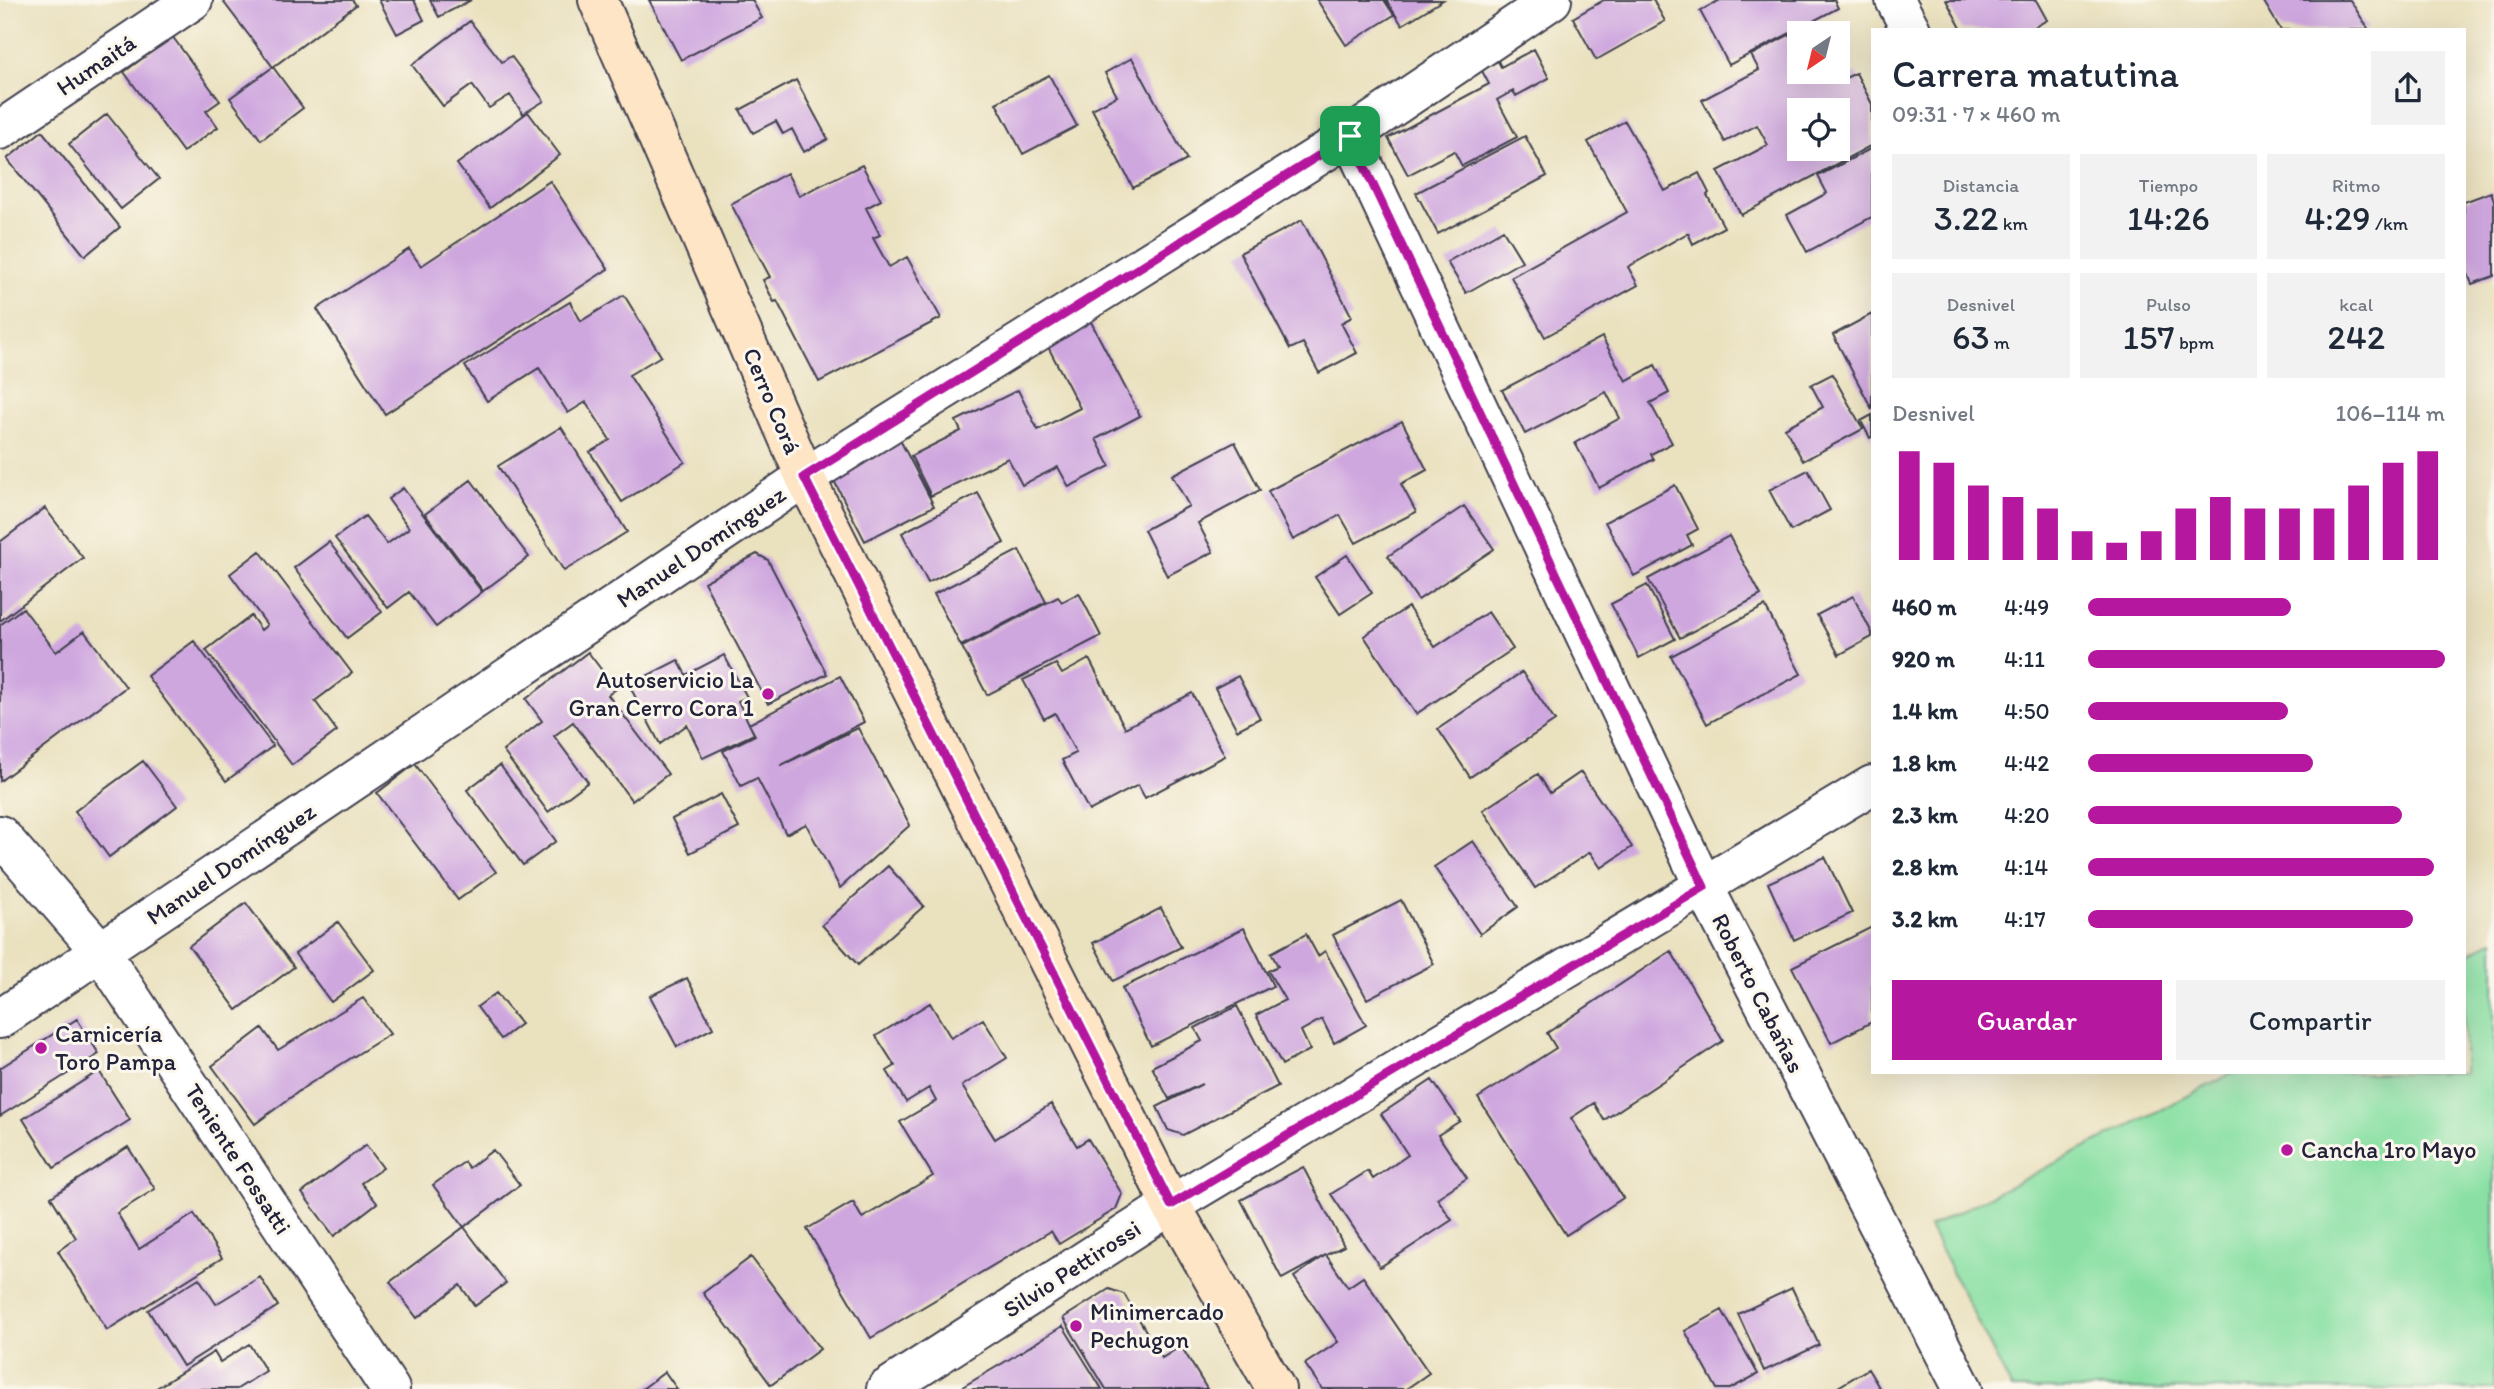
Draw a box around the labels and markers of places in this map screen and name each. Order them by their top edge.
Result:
pin [1320,106,1380,166]
place label: Autoservicio La Gran Cerro Cora 1 [569,665,754,722]
marker: Autoservicio La Gran Cerro Cora 1 [760,686,776,702]
place label: Carnicería Toro Pampa [55,1019,177,1076]
marker: Carnicería Toro Pampa [33,1040,49,1056]
place label: Cancha 1ro Mayo [2301,1135,2476,1164]
marker: Cancha 1ro Mayo [2279,1142,2295,1158]
place label: Minimercado Pechugon [1090,1297,1224,1354]
marker: Minimercado Pechugon [1068,1318,1084,1334]

